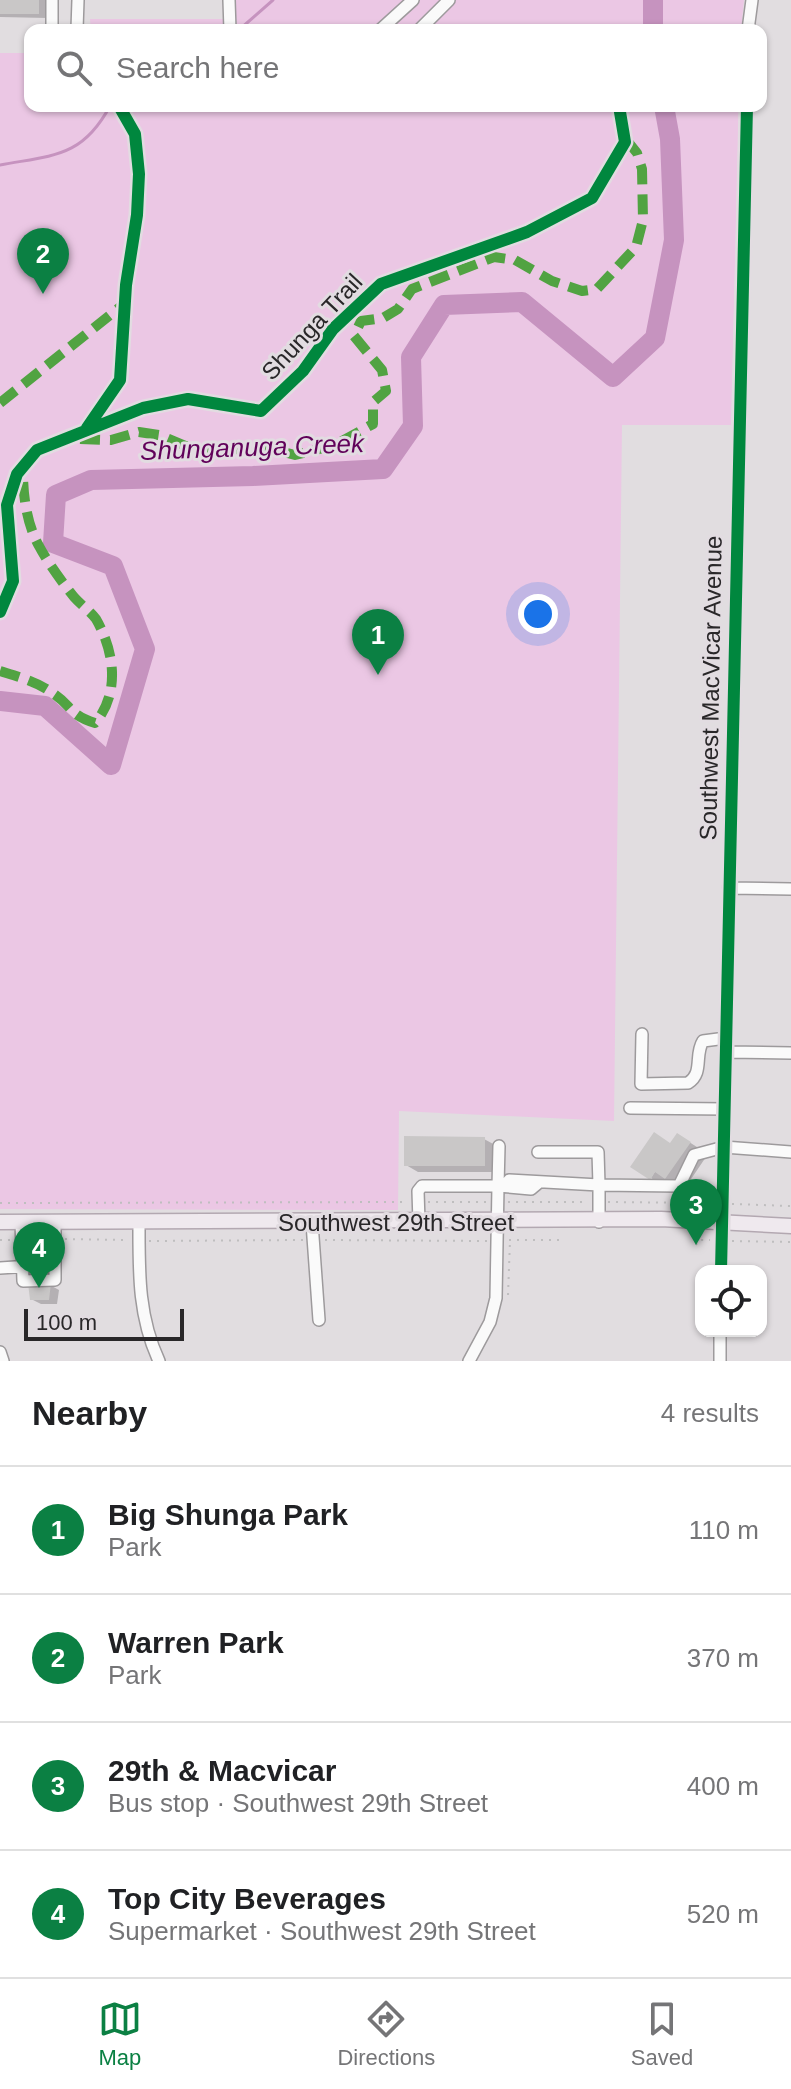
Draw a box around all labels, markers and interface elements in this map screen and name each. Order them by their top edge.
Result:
search box [24,24,767,112]
icon: search [52,46,96,90]
text: Search here [116,51,279,84]
pin: 2 [17,228,69,294]
street label: Shunga Trail [256,268,367,385]
water label: Shunganuga Creek [140,428,366,466]
street label: Southwest MacVicar Avenue [694,535,727,841]
your location [518,594,558,634]
pin: 1 [352,609,404,675]
pin: 3 [670,1179,722,1245]
street label: Southwest 29th Street [278,1209,514,1236]
pin: 4 [13,1222,65,1288]
map controls [695,1265,767,1337]
button: locate [695,1265,767,1337]
scale bar [24,1305,184,1341]
text: 100 m [36,1310,97,1335]
text: Nearby [32,1394,147,1432]
text: 4 results [661,1398,759,1428]
text: Big Shunga Park [108,1498,348,1531]
text: 1 [51,1515,65,1545]
text: 110 m [689,1515,759,1545]
text: Park [108,1532,161,1562]
text: Warren Park [108,1626,284,1659]
text: 2 [51,1643,65,1673]
text: 370 m [687,1643,759,1673]
text: Park [108,1660,161,1690]
text: 29th & Macvicar [108,1754,336,1787]
text: 3 [51,1771,65,1801]
text: 400 m [687,1771,759,1801]
text: Bus stop · Southwest 29th Street [108,1788,488,1818]
text: Top City Beverages [108,1882,386,1915]
text: 4 [51,1899,65,1929]
text: 520 m [687,1899,759,1929]
text: Supermarket · Southwest 29th Street [108,1916,536,1946]
tab: Map [98,1997,142,2071]
tab: Directions [337,1997,435,2071]
tab: Saved [631,1997,693,2071]

